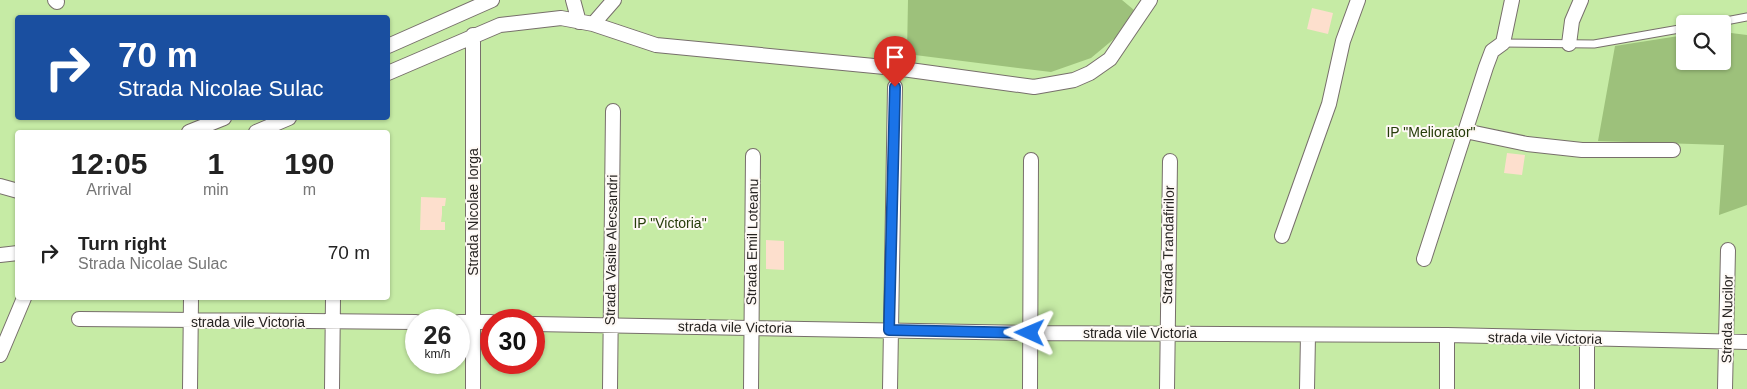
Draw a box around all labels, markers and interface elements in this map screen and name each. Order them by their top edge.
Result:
map controls [1676,15,1731,70]
button: search [1676,15,1731,70]
icon: right [35,35,100,100]
text: 70 m [118,35,198,74]
pin [874,36,916,87]
icon: arrive [881,43,909,71]
text: Strada Nicolae Sulac [118,76,323,101]
park label: IP "Meliorator" [1386,124,1476,140]
text: 12:05 [71,147,147,180]
text: 1 [207,147,224,180]
text: 190 [284,147,334,180]
street label: Strada Nicolae Iorga [465,148,481,276]
street label: Strada Vasile Alecsandri [602,175,620,325]
street label: Strada Emil Loteanu [743,178,761,306]
text: Arrival [86,181,132,198]
text: min [203,181,229,198]
text: m [303,181,316,198]
street label: Strada Trandafirilor [1159,185,1177,305]
park label: IP "Victoria" [633,215,707,231]
text: Turn right [78,233,166,254]
icon: right [35,239,63,267]
text: 70 m [328,242,370,263]
text: Strada Nicolae Sulac [78,255,227,272]
street label: Strada Nucilor [1718,274,1736,363]
position arrow [1003,306,1055,358]
speed limit sign: 30 [480,309,545,374]
street label: strada vile Victoria [191,314,305,330]
street label: strada vile Victoria [678,318,792,336]
text: 26 [424,321,451,349]
street label: strada vile Victoria [1083,325,1197,341]
street label: strada vile Victoria [1488,329,1602,347]
text: km/h [424,347,451,361]

